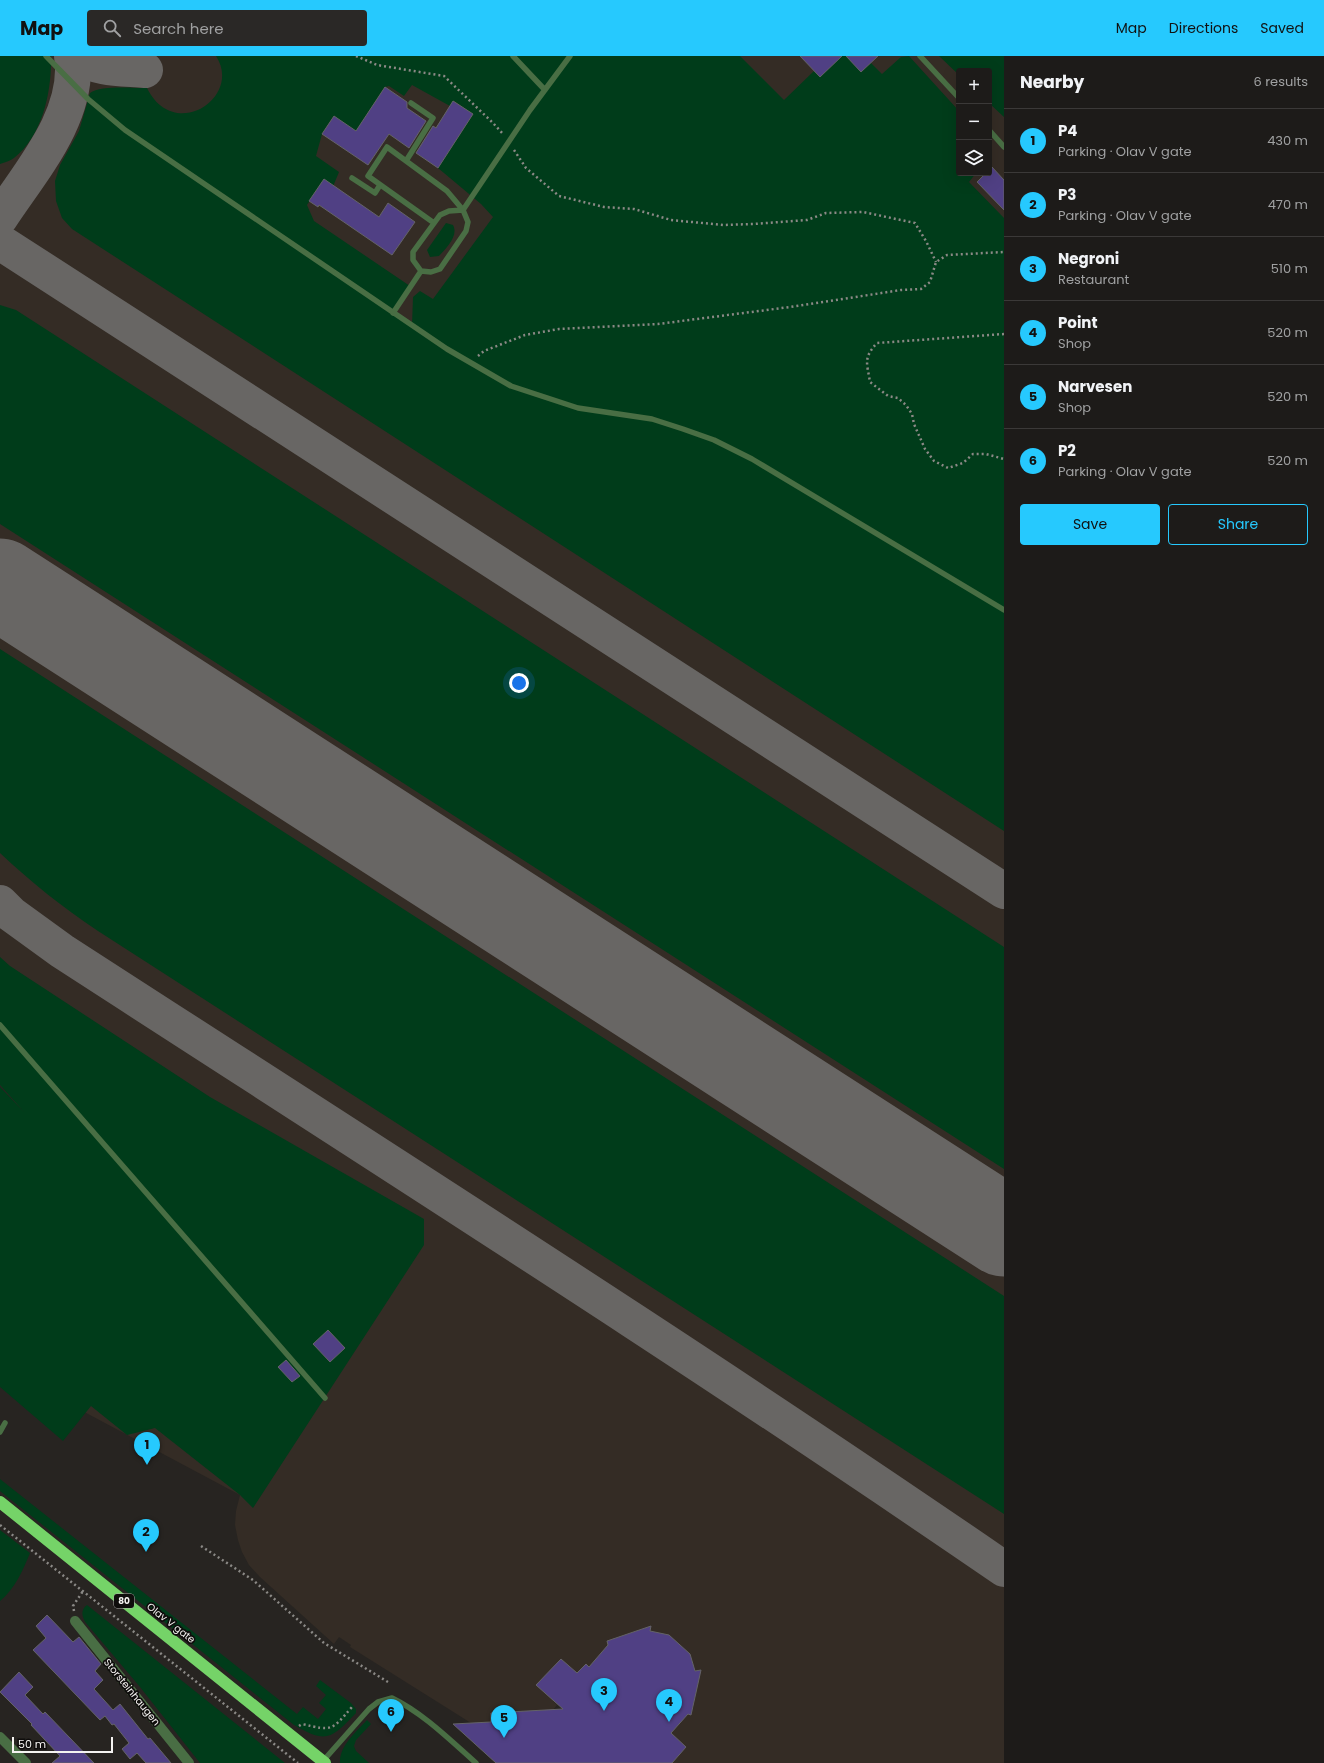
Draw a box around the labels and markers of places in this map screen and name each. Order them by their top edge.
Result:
pin: 1 [134,1432,160,1465]
pin: 2 [133,1519,159,1552]
pin: 3 [591,1678,617,1711]
pin: 4 [656,1689,682,1722]
pin: 6 [378,1699,404,1732]
pin: 5 [491,1705,517,1738]

